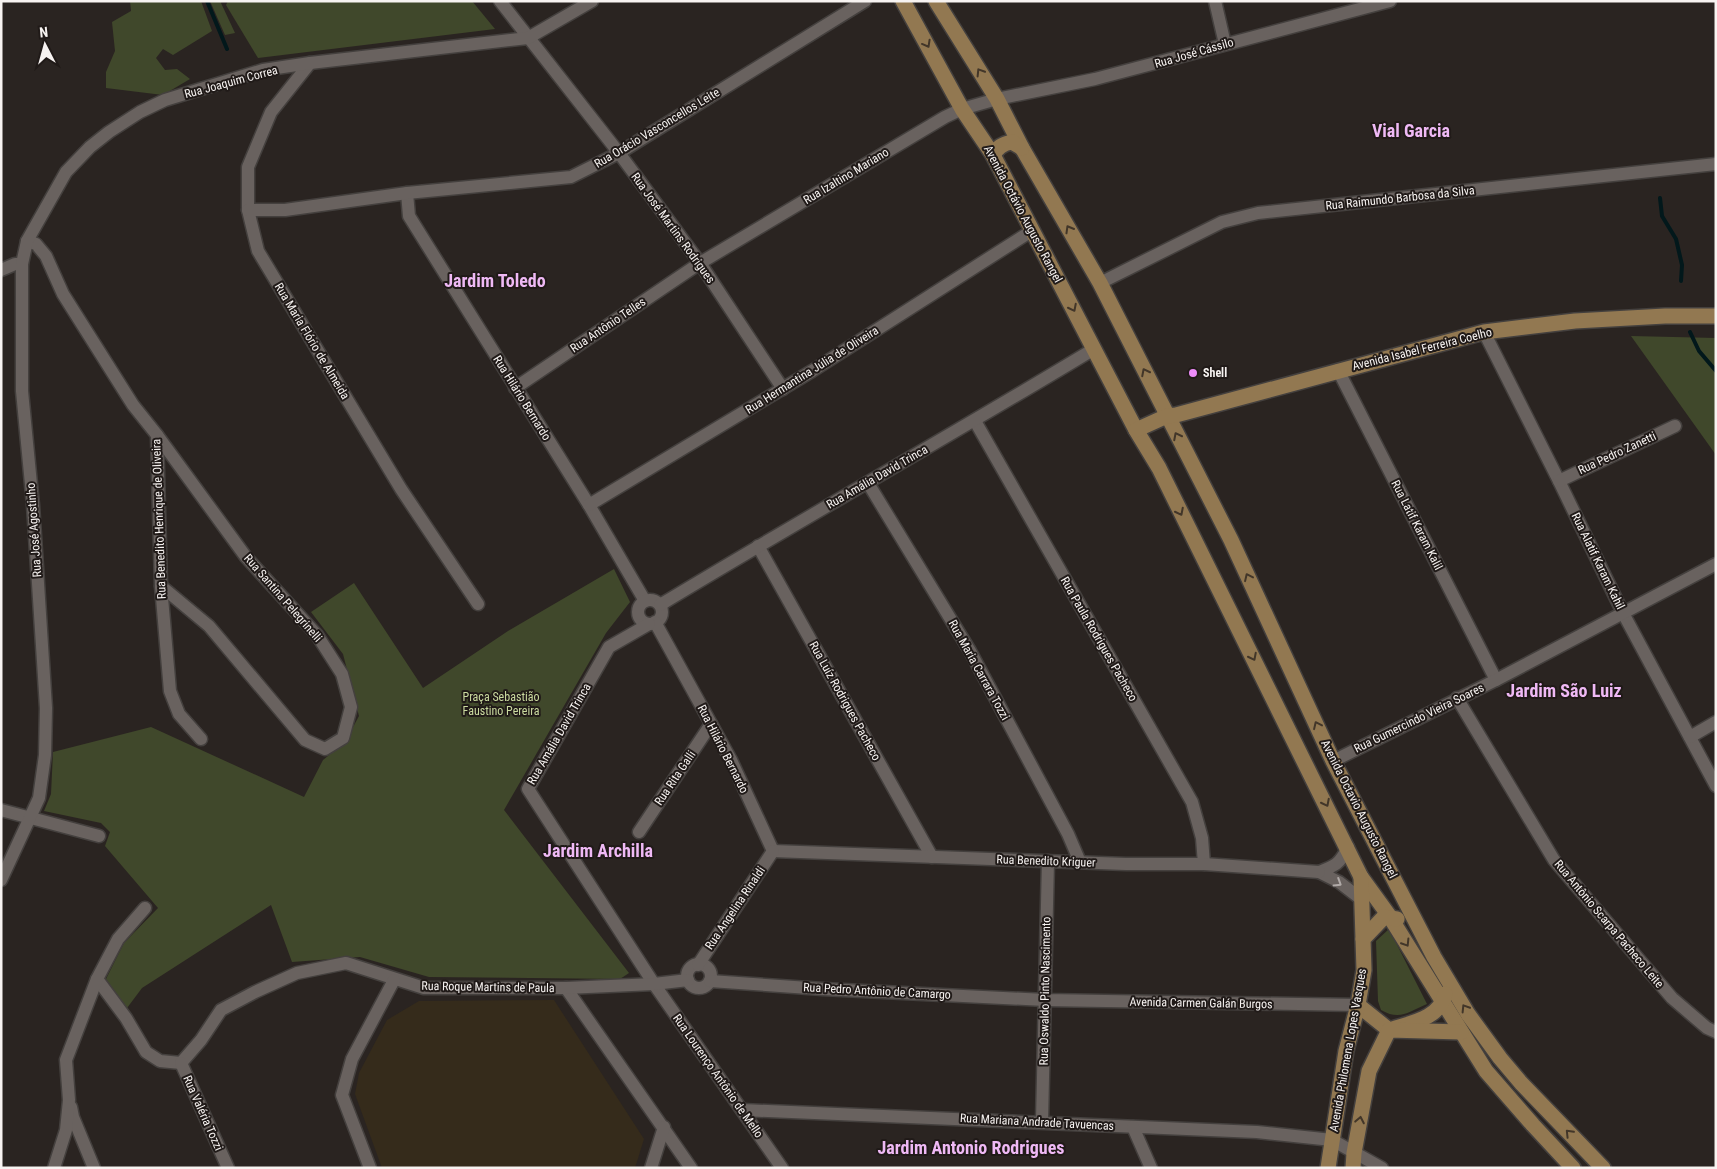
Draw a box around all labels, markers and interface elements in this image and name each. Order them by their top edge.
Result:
north arrow [20,20,70,70]
text: N [39,24,49,40]
street label: Rua José Cássilo [1153,35,1235,71]
one-way arrow [921,38,931,47]
street label: Rua Joaquim Correa [183,63,279,101]
one-way arrow [977,69,987,78]
street label: Rua Orácio Vasconcellos Leite [592,85,722,171]
district label: Vial Garcia [1372,120,1450,141]
street label: Avenida Octávio Augusto Rangel [981,143,1065,285]
street label: Rua Izaltino Mariano [801,145,891,207]
street label: Rua José Martins Rodrigues [628,170,718,286]
street label: Rua Raimundo Barbosa da Silva [1325,183,1475,213]
one-way arrow [1065,225,1075,234]
district label: Jardim Toledo [444,270,546,291]
street label: Rua Maria Flório de Almeida [272,280,352,402]
street label: Rua Antônio Telles [568,295,648,355]
one-way arrow [1067,303,1077,312]
street label: Rua Hermantina Júlia de Oliveira [743,323,881,417]
street label: Avenida Isabel Ferreira Coelho [1351,325,1493,373]
street label: Rua Hilário Bernardo [490,353,554,443]
place label: Shell [1203,366,1227,380]
marker: Shell [1187,367,1199,379]
one-way arrow [1141,368,1151,377]
street label: Rua Pedro Zanetti [1576,429,1658,477]
one-way arrow [1173,432,1183,441]
street label: Rua Benedito Henrique de Oliveira [149,438,169,599]
street label: Rua Amália David Trinca [824,442,930,512]
street label: Rua Latif Karam Kalil [1388,478,1446,572]
street label: Rua José Agostinho [24,482,44,578]
one-way arrow [1174,507,1185,516]
street label: Rua Alatif Karam Kahil [1569,510,1627,612]
street label: Rua Santina Pelegrinelli [241,551,325,645]
street label: Rua Paula Rodrigues Pacheco [1058,574,1140,704]
one-way arrow [1244,574,1254,583]
street label: Rua Maria Carrara Tozzi [946,617,1012,723]
street label: Rua Luíz Rodrigues Pacheco [806,639,884,763]
one-way arrow [1247,652,1257,661]
street label: Rua Gumercindo Vieira Soares [1352,680,1486,756]
district label: Jardim São Luiz [1506,680,1622,701]
street label: Rua Amália David Trinca [524,681,594,787]
park label: Praça Sebastião Faustino Pereira [463,690,540,718]
street label: Rua Hilário Bernardo [695,702,751,796]
one-way arrow [1312,721,1323,730]
street label: Avenida Octavio Augusto Rangel [1318,738,1400,880]
street label: Rua Rita Galli [652,748,698,808]
one-way arrow [1320,798,1330,807]
district label: Jardim Archilla [543,840,653,861]
street label: Rua Benedito Kriguer [996,852,1096,870]
street label: Rua Antônio Scarpa Pacheco Leite [1551,857,1667,991]
street label: Rua Angelina Rinaldi [702,864,768,952]
one-way arrow [1333,876,1342,886]
street label: Rua Oswaldo Pinto Nascimento [1037,917,1053,1065]
one-way arrow [1400,938,1410,947]
street label: Avenida Philomena Lopes Vasques [1327,967,1369,1133]
street label: Rua Roque Martins de Paula [421,979,555,995]
street label: Rua Pedro Antônio de Camargo [803,980,951,1002]
street label: Avenida Carmen Galán Burgos [1129,995,1273,1011]
one-way arrow [1462,1005,1472,1014]
street label: Rua Lourenço Antônio de Mello [670,1012,766,1140]
street label: Rua Valéria Tozzi [180,1073,226,1153]
street label: Rua Mariana Andrade Tavuencas [960,1111,1114,1133]
one-way arrow [1355,1115,1365,1124]
one-way arrow [1566,1129,1575,1138]
district label: Jardim Antonio Rodrigues [878,1137,1065,1158]

